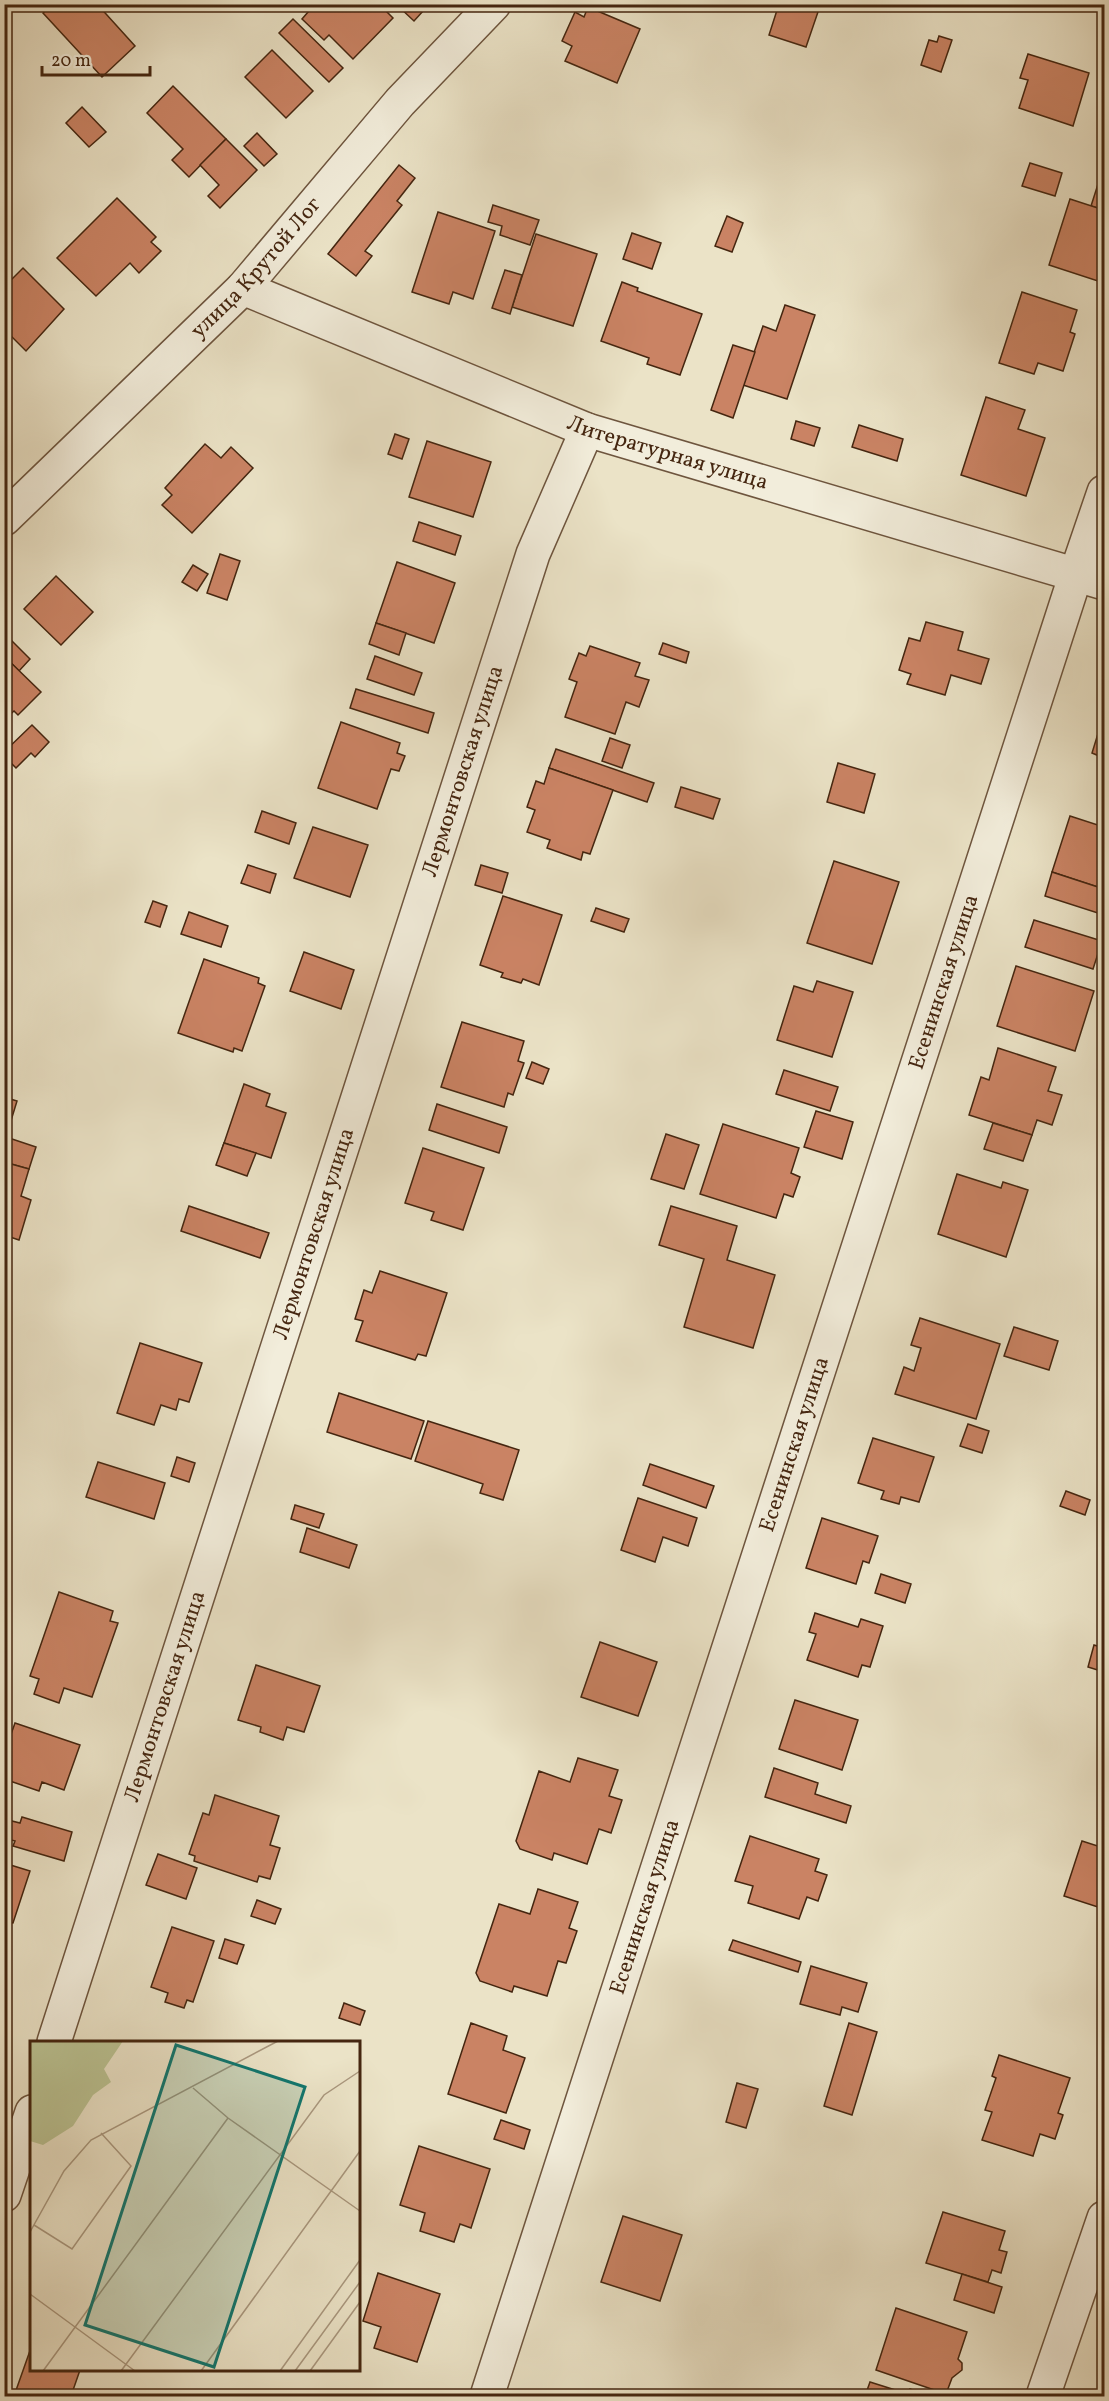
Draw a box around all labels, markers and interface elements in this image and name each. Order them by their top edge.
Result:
scale bar [42,39,150,77]
text: 20 m [51,49,91,74]
street label: улица Крутой Лог [184,190,329,346]
street label: Литературная улица [562,408,772,498]
street label: Лермонтовская улица [415,661,512,881]
street label: Есенинская улица [901,890,987,1074]
street label: Лермонтовская улица [266,1124,363,1344]
street label: Есенинская улица [752,1353,837,1536]
street label: Лермонтовская улица [117,1587,214,1806]
street label: Есенинская улица [602,1815,688,1999]
inset map [30,2041,360,2371]

